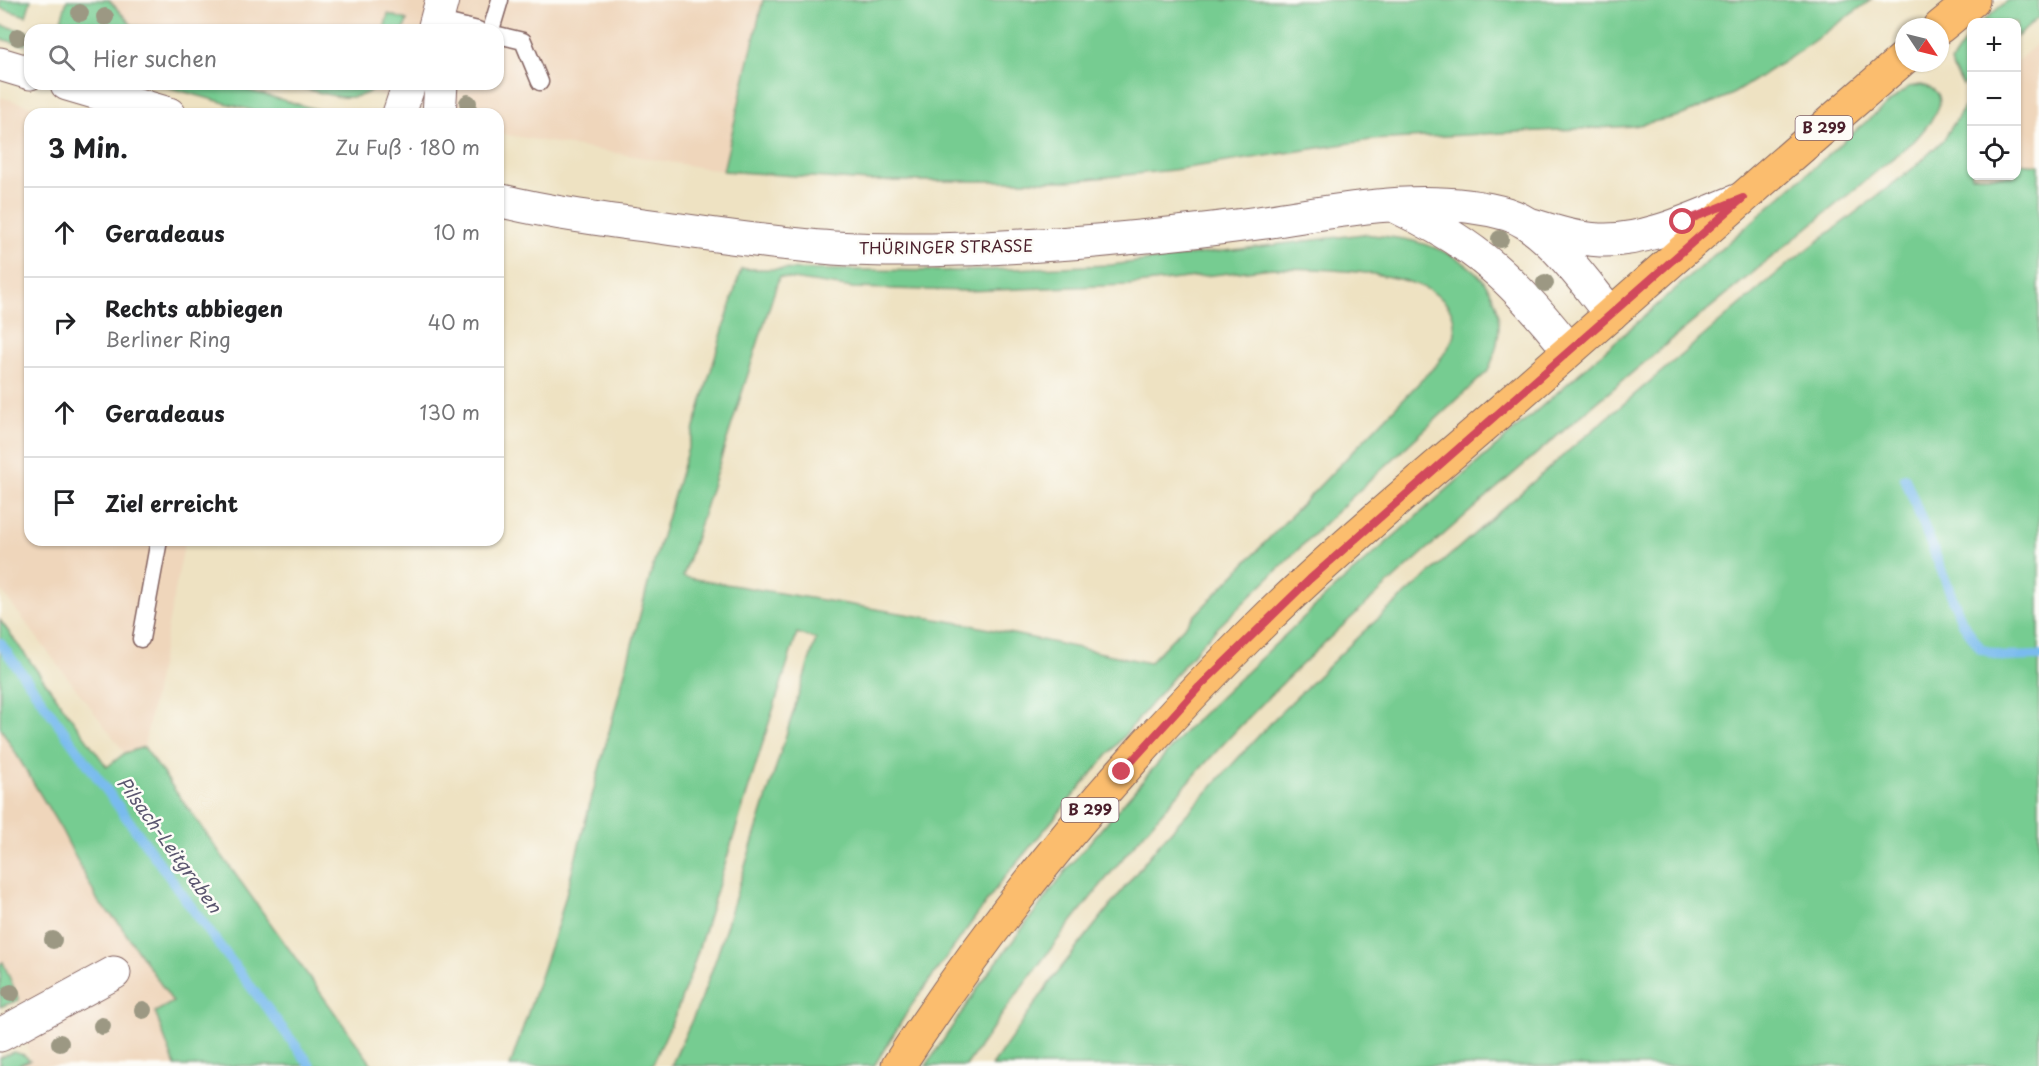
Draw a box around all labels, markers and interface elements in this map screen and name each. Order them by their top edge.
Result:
north arrow [1895,18,1949,72]
map controls [1967,18,2021,180]
button: + [1967,18,2021,72]
search box [24,24,504,90]
icon: search [45,41,78,74]
text: Hier suchen [93,41,217,74]
button: − [1967,72,2021,126]
road number: B 299 [1796,116,1852,140]
button: locate [1967,126,2021,180]
text: 3 Min. [48,128,128,167]
text: Zu Fuß · 180 m [335,132,480,162]
route start [1669,208,1695,234]
icon: ahead [48,216,81,249]
text: Geradeaus [105,216,225,249]
text: 10 m [433,217,480,247]
street label: THÜRINGER STRASSE [859,232,1033,260]
text: Rechts abbiegen [105,291,283,324]
icon: right [48,306,81,339]
text: 40 m [428,307,480,337]
text: Berliner Ring [105,324,231,354]
icon: ahead [48,396,81,429]
text: Geradeaus [105,396,225,429]
text: 130 m [420,397,480,427]
icon: arrive [48,486,81,519]
text: Ziel erreicht [105,486,238,519]
route end [1108,758,1134,784]
water label: Pilsach-Leitgraben [111,770,229,918]
road number: B 299 [1062,798,1118,822]

